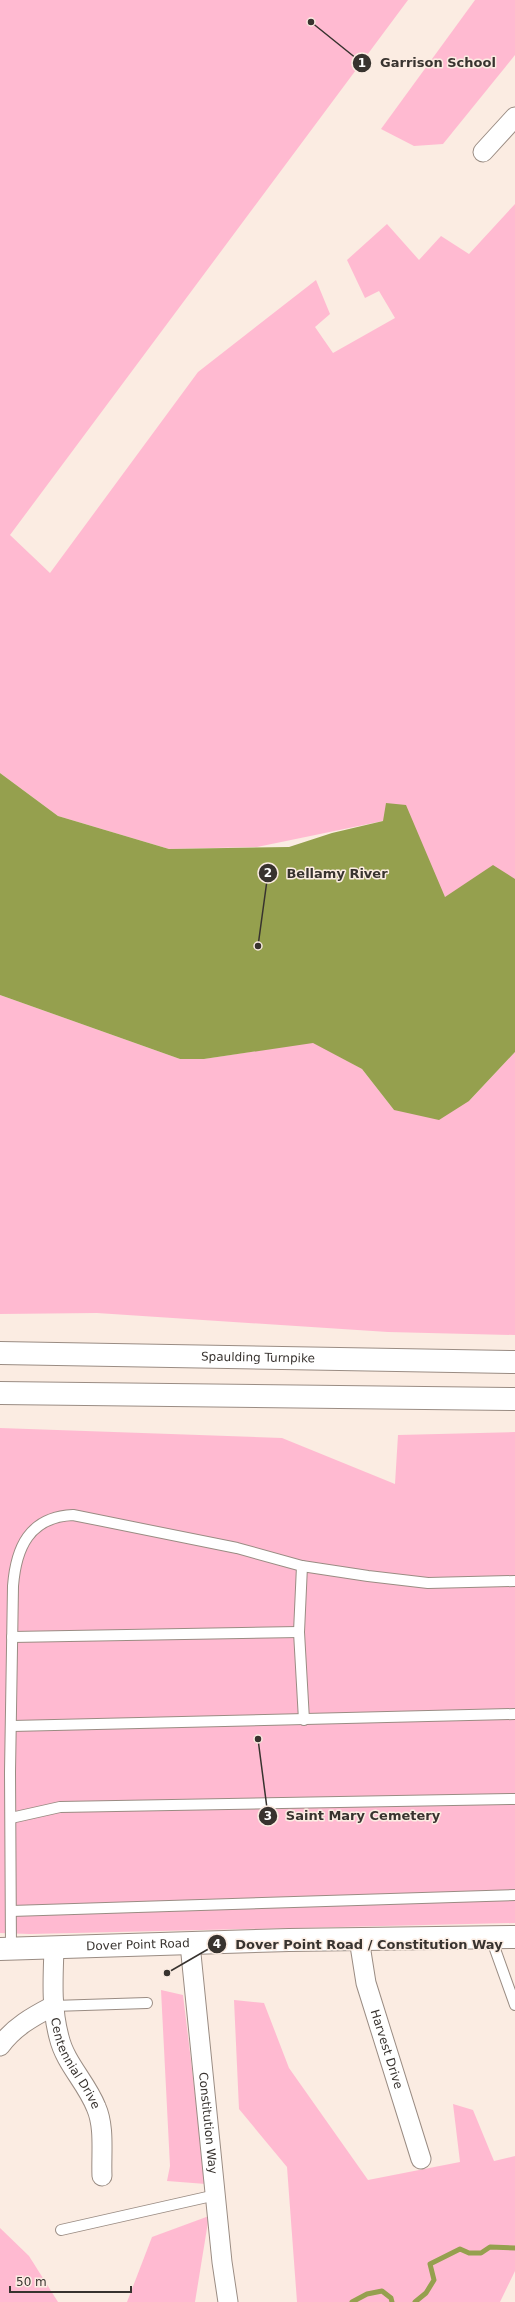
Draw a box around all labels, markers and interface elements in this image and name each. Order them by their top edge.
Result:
callout: Garrison School [352,50,504,75]
text: Garrison School [380,55,496,70]
text: 1 [358,56,366,70]
callout: Bellamy River [258,861,395,886]
text: 2 [264,866,272,880]
text: Bellamy River [286,866,388,881]
street label: Spaulding Turnpike [201,1350,315,1366]
callout: Saint Mary Cemetery [258,1803,448,1828]
text: Saint Mary Cemetery [286,1808,441,1823]
text: 3 [264,1809,272,1823]
callout: Dover Point Road / Constitution Way [207,1932,511,1957]
street label: Dover Point Road [86,1936,190,1953]
text: 4 [213,1937,221,1951]
text: Dover Point Road / Constitution Way [235,1937,503,1952]
street label: Harvest Drive [368,2008,406,2091]
street label: Centennial Drive [48,2016,103,2111]
street label: Constitution Way [196,2071,220,2175]
scale bar [10,2268,131,2294]
text: 50 m [16,2275,47,2289]

